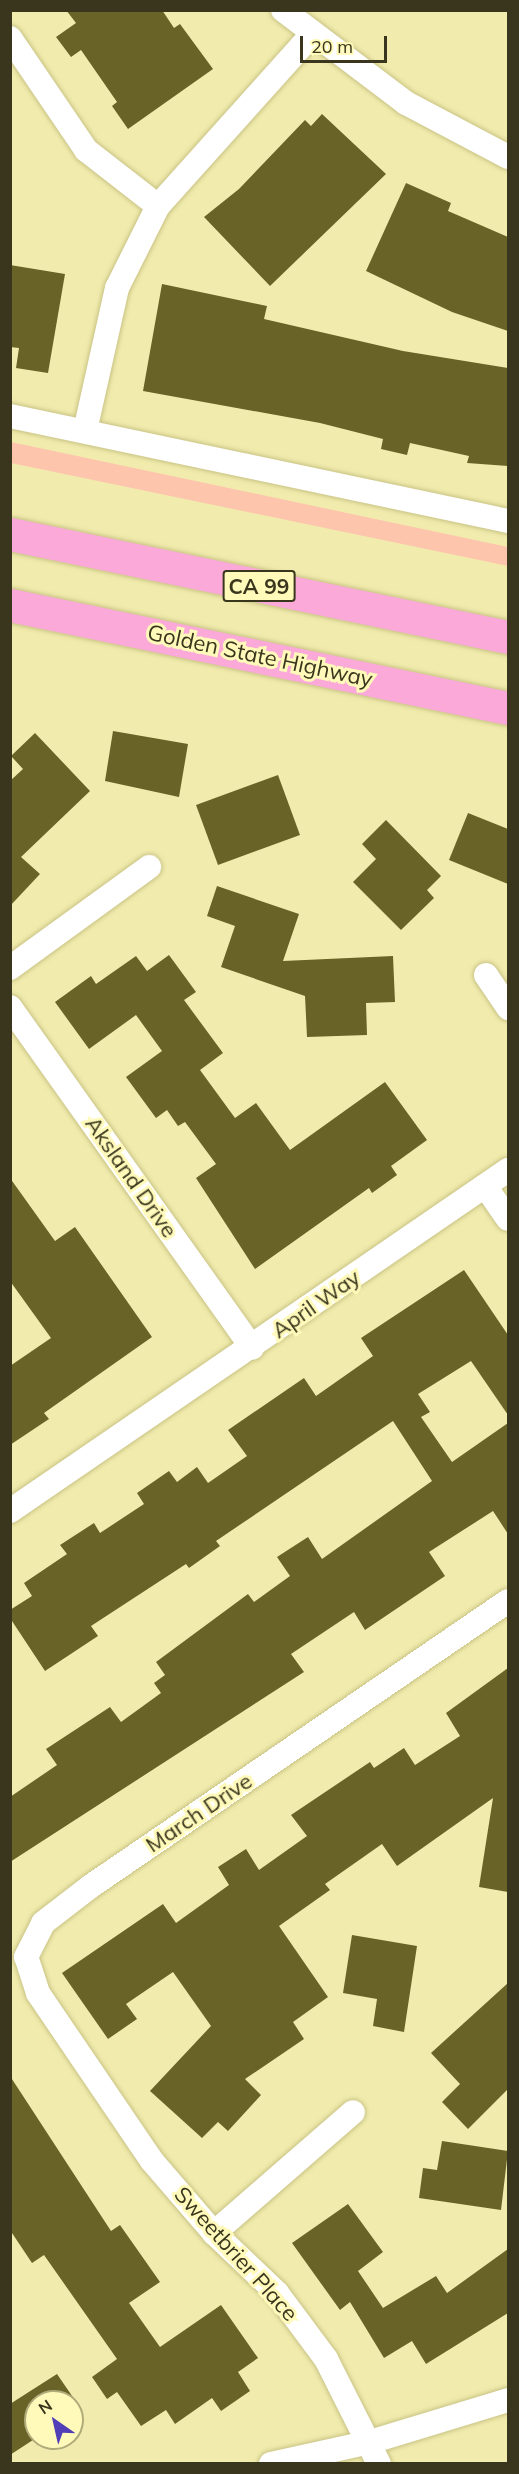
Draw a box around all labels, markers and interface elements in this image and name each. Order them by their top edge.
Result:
scale bar [303,24,390,62]
text: 20 m [311,35,353,58]
road number: CA 99 [222,568,296,604]
street label: Golden State Highway [145,619,375,693]
street label: Aksland Drive [80,1111,182,1243]
street label: April Way [267,1264,365,1344]
street label: March Drive [141,1768,257,1858]
street label: Sweetbrier Place [169,2181,303,2327]
north arrow [24,2390,84,2450]
text: N [34,2395,56,2418]

